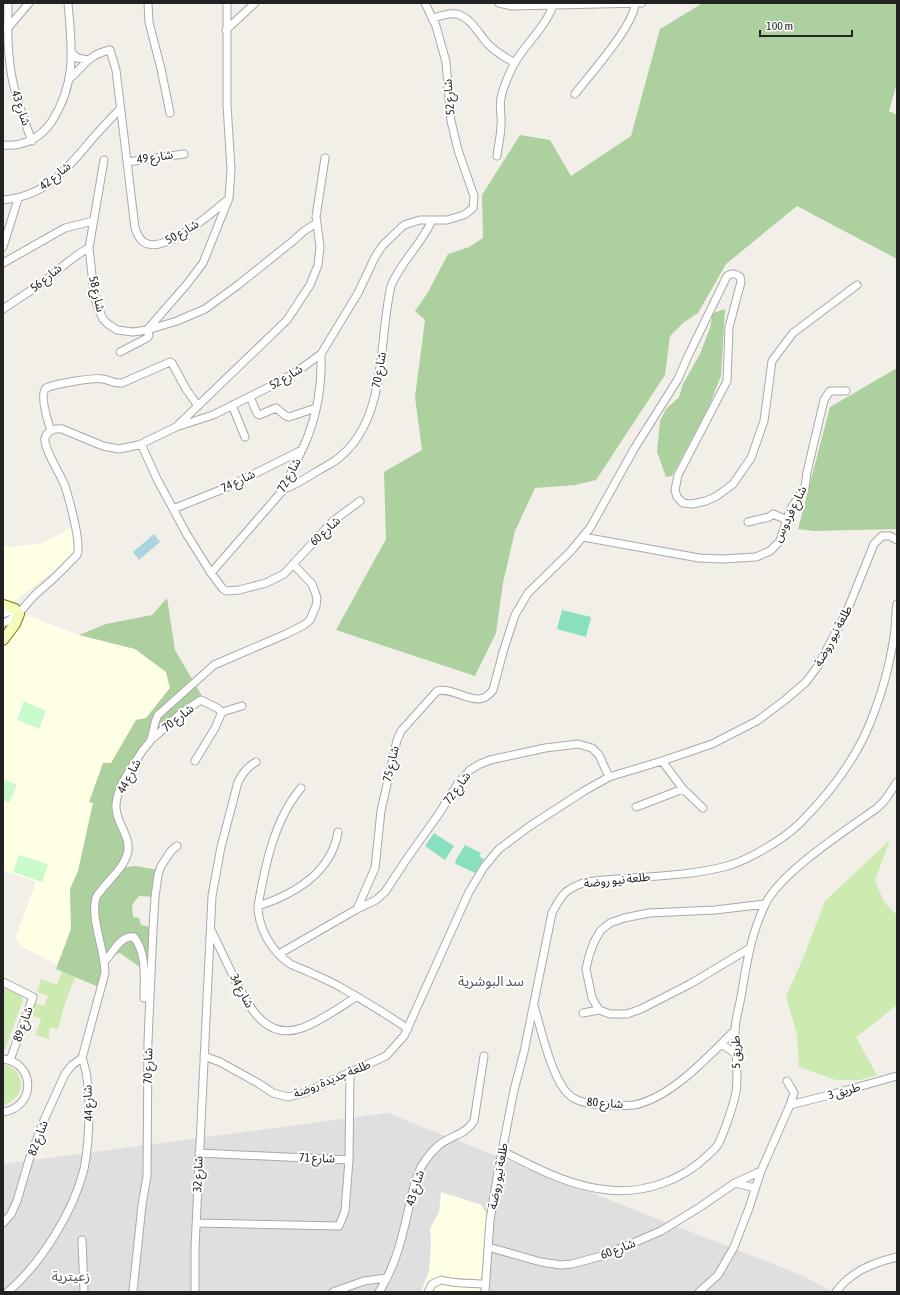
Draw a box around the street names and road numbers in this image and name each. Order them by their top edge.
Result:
street label: شارع 52 [440,78,460,116]
street label: شارع 43 [7,89,33,128]
street label: شارع 49 [136,148,174,168]
street label: شارع 42 [36,159,75,194]
street label: شارع 50 [163,217,202,249]
street label: شارع 56 [27,261,66,296]
street label: شارع 58 [84,275,108,314]
street label: شارع 70 [369,351,391,389]
street label: شارع 52 [267,362,306,394]
street label: شارع 72 [274,456,305,495]
street label: شارع 74 [219,467,258,497]
street label: شارع فردوس [770,484,811,545]
street label: شارع 60 [307,513,344,550]
street label: طلعة نيو روضة [811,603,855,669]
street label: شارع 70 [159,701,198,736]
street label: شارع 75 [380,745,404,784]
street label: شارع 44 [114,757,145,796]
street label: شارع 72 [441,769,475,808]
street label: طلعة نيو روضة [583,870,651,891]
street label: شارع 34 [226,972,257,1011]
street label: شارع 89 [10,1005,38,1044]
street label: طريق 5 [729,1035,744,1069]
street label: شارع 70 [141,1048,157,1084]
street label: طلعة جديدة روضة [291,1057,373,1101]
street label: طريق 3 [826,1080,862,1103]
street label: شارع 44 [80,1085,98,1121]
street label: شارع 80 [586,1095,624,1113]
street label: شارع 82 [25,1119,53,1158]
street label: طلعة نيو روضة [485,1142,511,1210]
street label: شارع 71 [299,1150,335,1168]
street label: شارع 32 [190,1156,208,1192]
street label: شارع 43 [403,1169,429,1208]
street label: شارع 60 [599,1236,638,1264]

